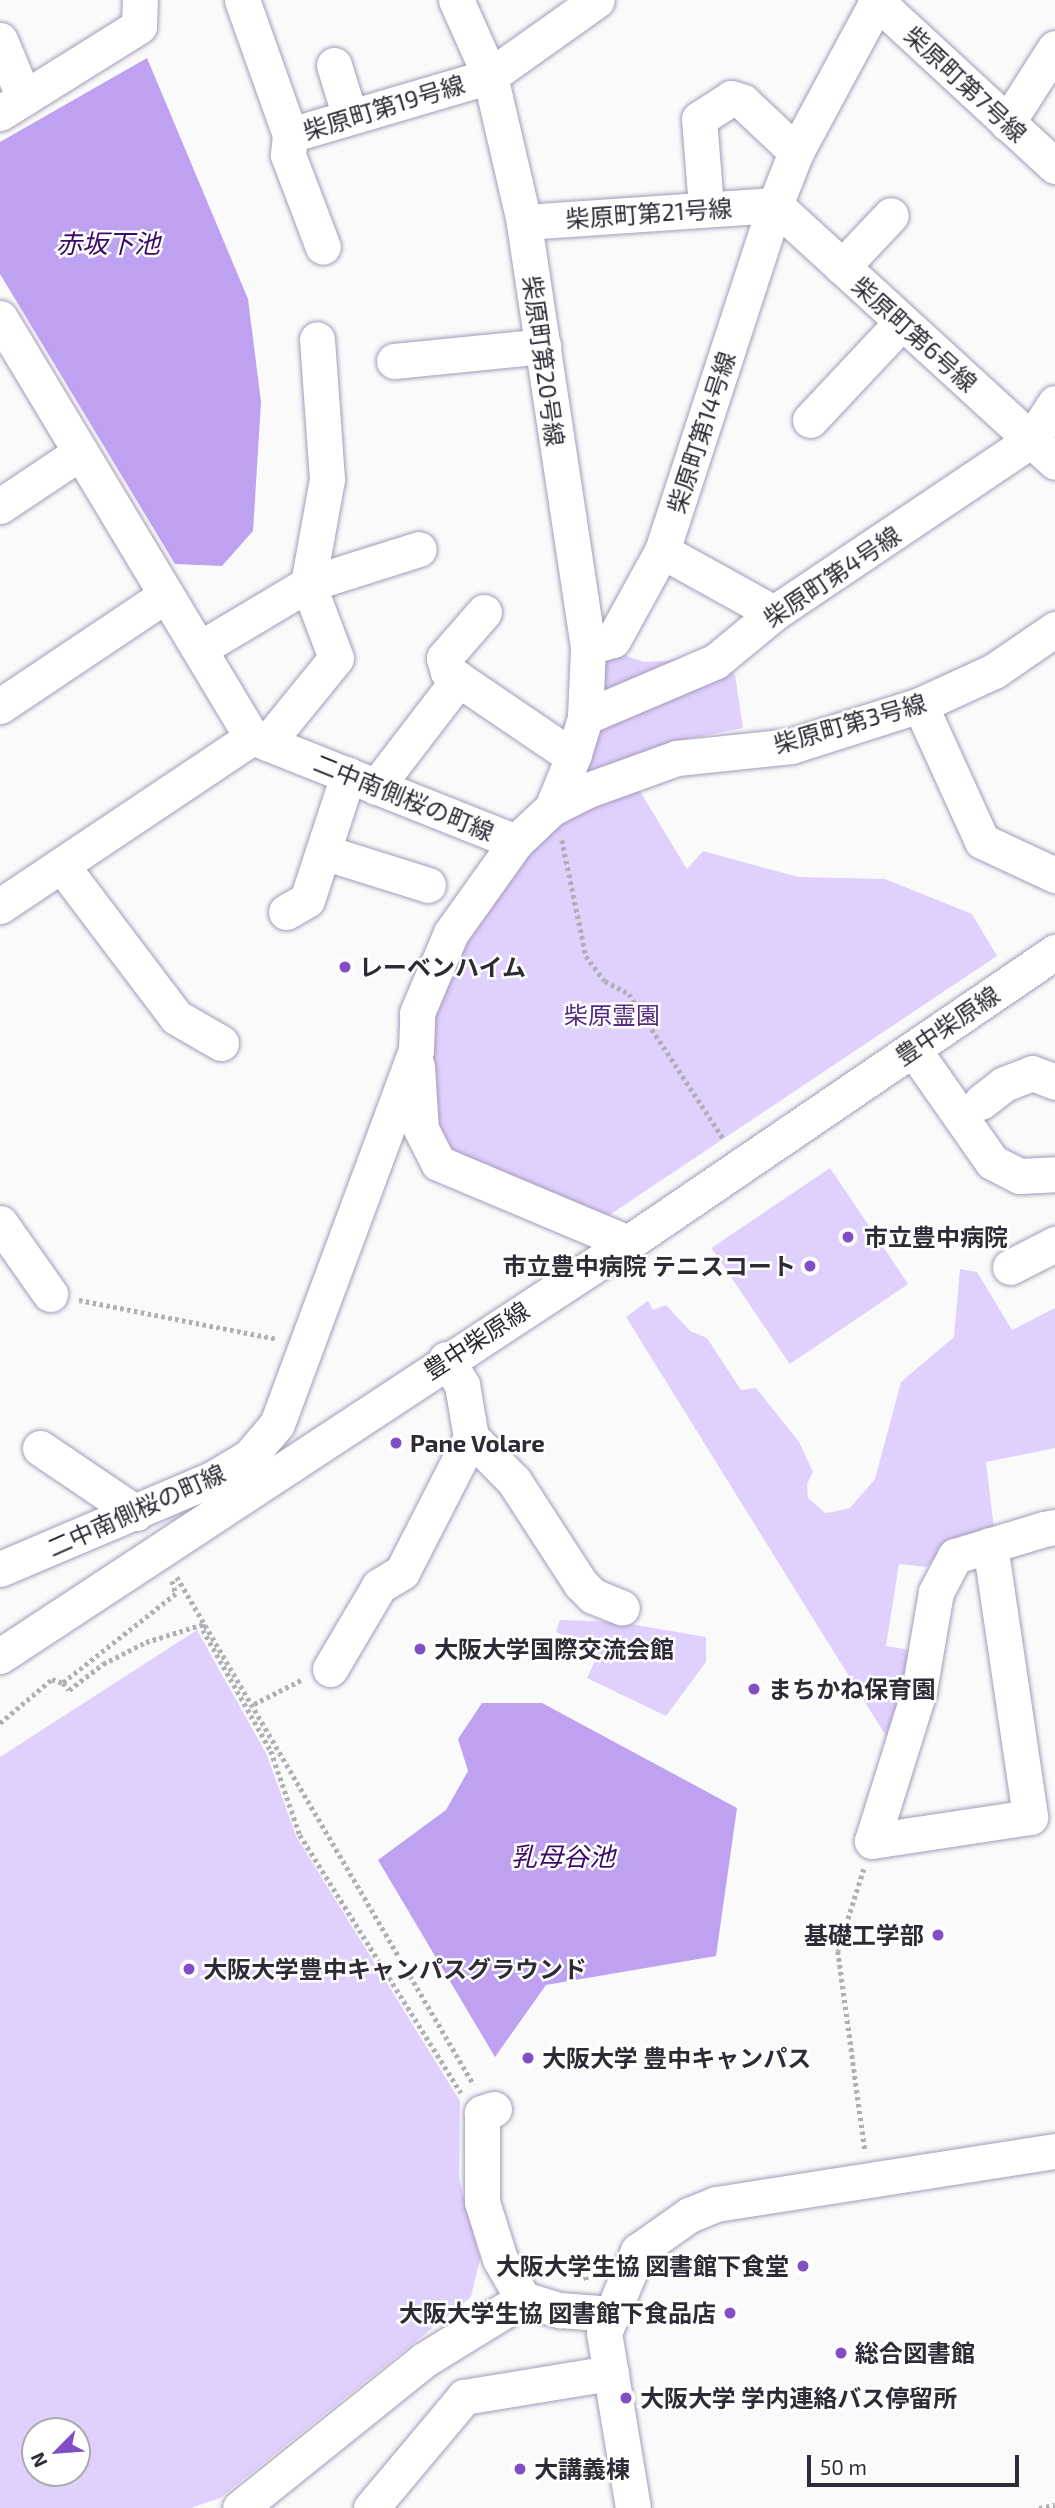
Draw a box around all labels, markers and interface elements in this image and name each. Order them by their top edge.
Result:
street label: 柴原町第7号線 [899,20,1033,148]
street label: 柴原町第19号線 [300,69,468,145]
street label: 柴原町第21号線 [565,193,733,233]
water label: 赤坂下池 [56,227,160,259]
street label: 柴原町第6号線 [847,271,983,397]
street label: 柴原町第20号線 [518,274,570,448]
street label: 柴原町第14号線 [661,348,741,516]
street label: 柴原町第4号線 [758,520,906,632]
street label: 柴原町第3号線 [770,687,930,759]
street label: 二中南側桜の町線 [310,748,498,846]
place label: レーベンハイム [359,953,527,981]
marker: レーベンハイム [337,959,353,975]
street label: 豊中柴原線 [889,980,1005,1070]
park label: 柴原霊園 [564,1001,660,1029]
place label: 市立豊中病院 [864,1223,1008,1251]
marker: 市立豊中病院 [838,1227,858,1247]
place label: 市立豊中病院 テニスコート [503,1252,796,1280]
marker: 市立豊中病院 テニスコート [802,1258,818,1274]
street label: 豊中柴原線 [418,1295,534,1385]
place label: Pane Volare [410,1429,545,1457]
marker: Pane Volare [388,1435,404,1451]
street label: 二中南側桜の町線 [42,1458,230,1562]
place label: 大阪大学国際交流会館 [434,1635,674,1663]
marker: 大阪大学国際交流会館 [412,1641,428,1657]
place label: まちかね保育園 [768,1675,936,1703]
marker: まちかね保育園 [746,1681,762,1697]
water label: 乳母谷池 [511,1840,615,1872]
place label: 基礎工学部 [804,1921,924,1949]
marker: 基礎工学部 [930,1927,946,1943]
place label: 大阪大学豊中キャンパスグラウンド [203,1955,587,1983]
marker: 大阪大学豊中キャンパスグラウンド [181,1961,197,1977]
place label: 大阪大学 豊中キャンパス [542,2044,811,2072]
marker: 大阪大学 豊中キャンパス [520,2050,536,2066]
place label: 大阪大学生協 図書館下食堂 [496,2252,789,2280]
marker: 大阪大学生協 図書館下食堂 [795,2258,811,2274]
place label: 大阪大学生協 図書館下食品店 [399,2299,716,2327]
marker: 大阪大学生協 図書館下食品店 [722,2305,738,2321]
place label: 総合図書館 [855,2339,975,2367]
marker: 総合図書館 [833,2345,849,2361]
place label: 大阪大学 学内連絡バス停留所 [640,2384,957,2412]
marker: 大阪大学 学内連絡バス停留所 [618,2390,634,2406]
north arrow [21,2417,91,2487]
scale bar [810,2442,1022,2486]
text: N [25,2449,52,2471]
text: 50 m [820,2454,867,2479]
place label: 大講義棟 [534,2455,630,2483]
marker: 大講義棟 [512,2461,528,2477]

